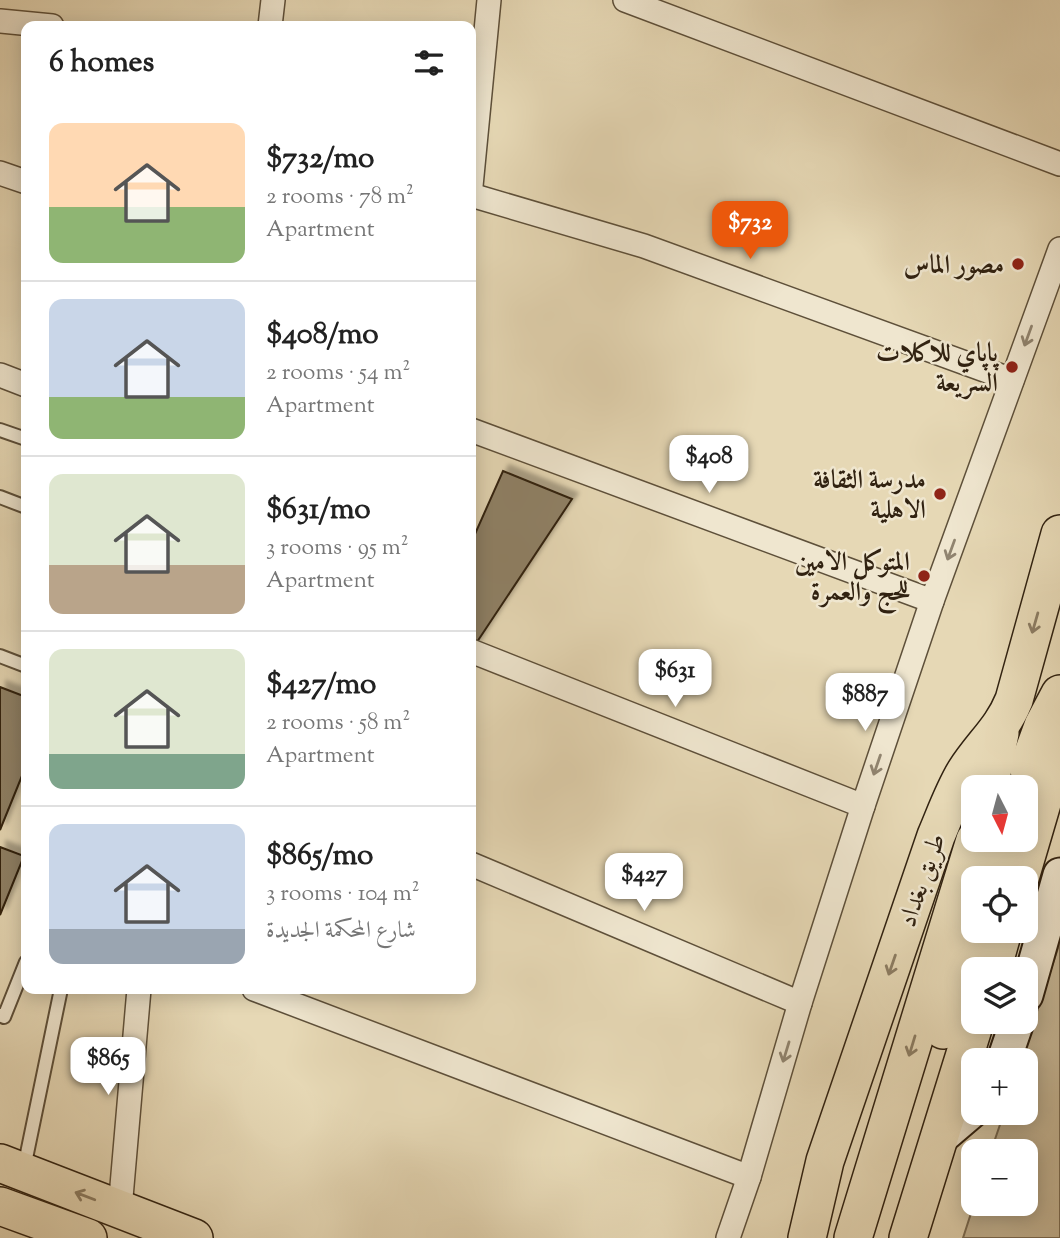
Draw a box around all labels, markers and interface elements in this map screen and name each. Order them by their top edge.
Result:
text: 6 homes [49,42,154,85]
icon: filters [410,44,448,82]
text: $732/mo [266,138,375,181]
icon: home [105,151,189,235]
text: 2 rooms · 78 m² [266,181,414,214]
pin: $732 [709,202,791,261]
text: $732 [728,207,772,240]
text: Apartment [266,214,375,247]
place label: مصور الماس [904,248,1004,285]
marker: مصور الماس [1010,256,1026,272]
text: $408/mo [266,314,379,357]
one-way arrow [1021,324,1034,346]
icon: home [105,327,189,411]
place label: پاپاي للاكلات السريعة [876,336,1000,403]
text: 2 rooms · 54 m² [266,357,410,390]
marker: پاپاي للاكلات السريعة [1004,359,1020,375]
text: Apartment [266,390,375,423]
pin: $408 [668,435,750,495]
text: $408 [685,441,733,474]
place label: مدرسة الثقافة الاهلية [813,463,926,530]
marker: مدرسة الثقافة الاهلية [932,486,948,502]
text: $631/mo [266,489,371,532]
icon: home [105,502,189,586]
text: 3 rooms · 95 m² [266,532,409,565]
one-way arrow [944,538,956,560]
place label: المتوكل الامين للحج والعمرة [795,545,911,615]
text: Apartment [266,565,375,598]
marker: المتوكل الامين للحج والعمرة [916,568,932,584]
one-way arrow [1028,611,1041,634]
pin: $631 [634,650,716,709]
text: $631 [655,655,695,688]
text: $427/mo [266,664,376,707]
pin: $887 [824,674,906,733]
icon: home [105,677,189,761]
text: $887 [842,679,888,712]
text: 2 rooms · 58 m² [266,707,410,740]
text: Apartment [266,740,375,773]
one-way arrow [870,754,883,776]
north arrow [961,775,1038,852]
map controls [961,775,1038,1216]
street label: طريق بغداد [890,829,957,933]
text: $865/mo [266,835,374,878]
icon: home [105,852,189,936]
pin: $427 [603,853,685,913]
text: $427 [621,859,667,892]
button: locate [961,866,1038,943]
text: 3 rooms · 104 m² [266,878,420,911]
text: شارع المحكمة الجديدة [266,915,416,948]
one-way arrow [885,954,897,976]
button: layers [961,957,1038,1034]
one-way arrow [904,1035,917,1057]
pin: $865 [67,1038,149,1097]
one-way arrow [778,1041,791,1063]
text: $865 [86,1043,130,1076]
button: + [961,1048,1038,1125]
button: − [961,1139,1038,1216]
one-way arrow [75,1188,96,1201]

